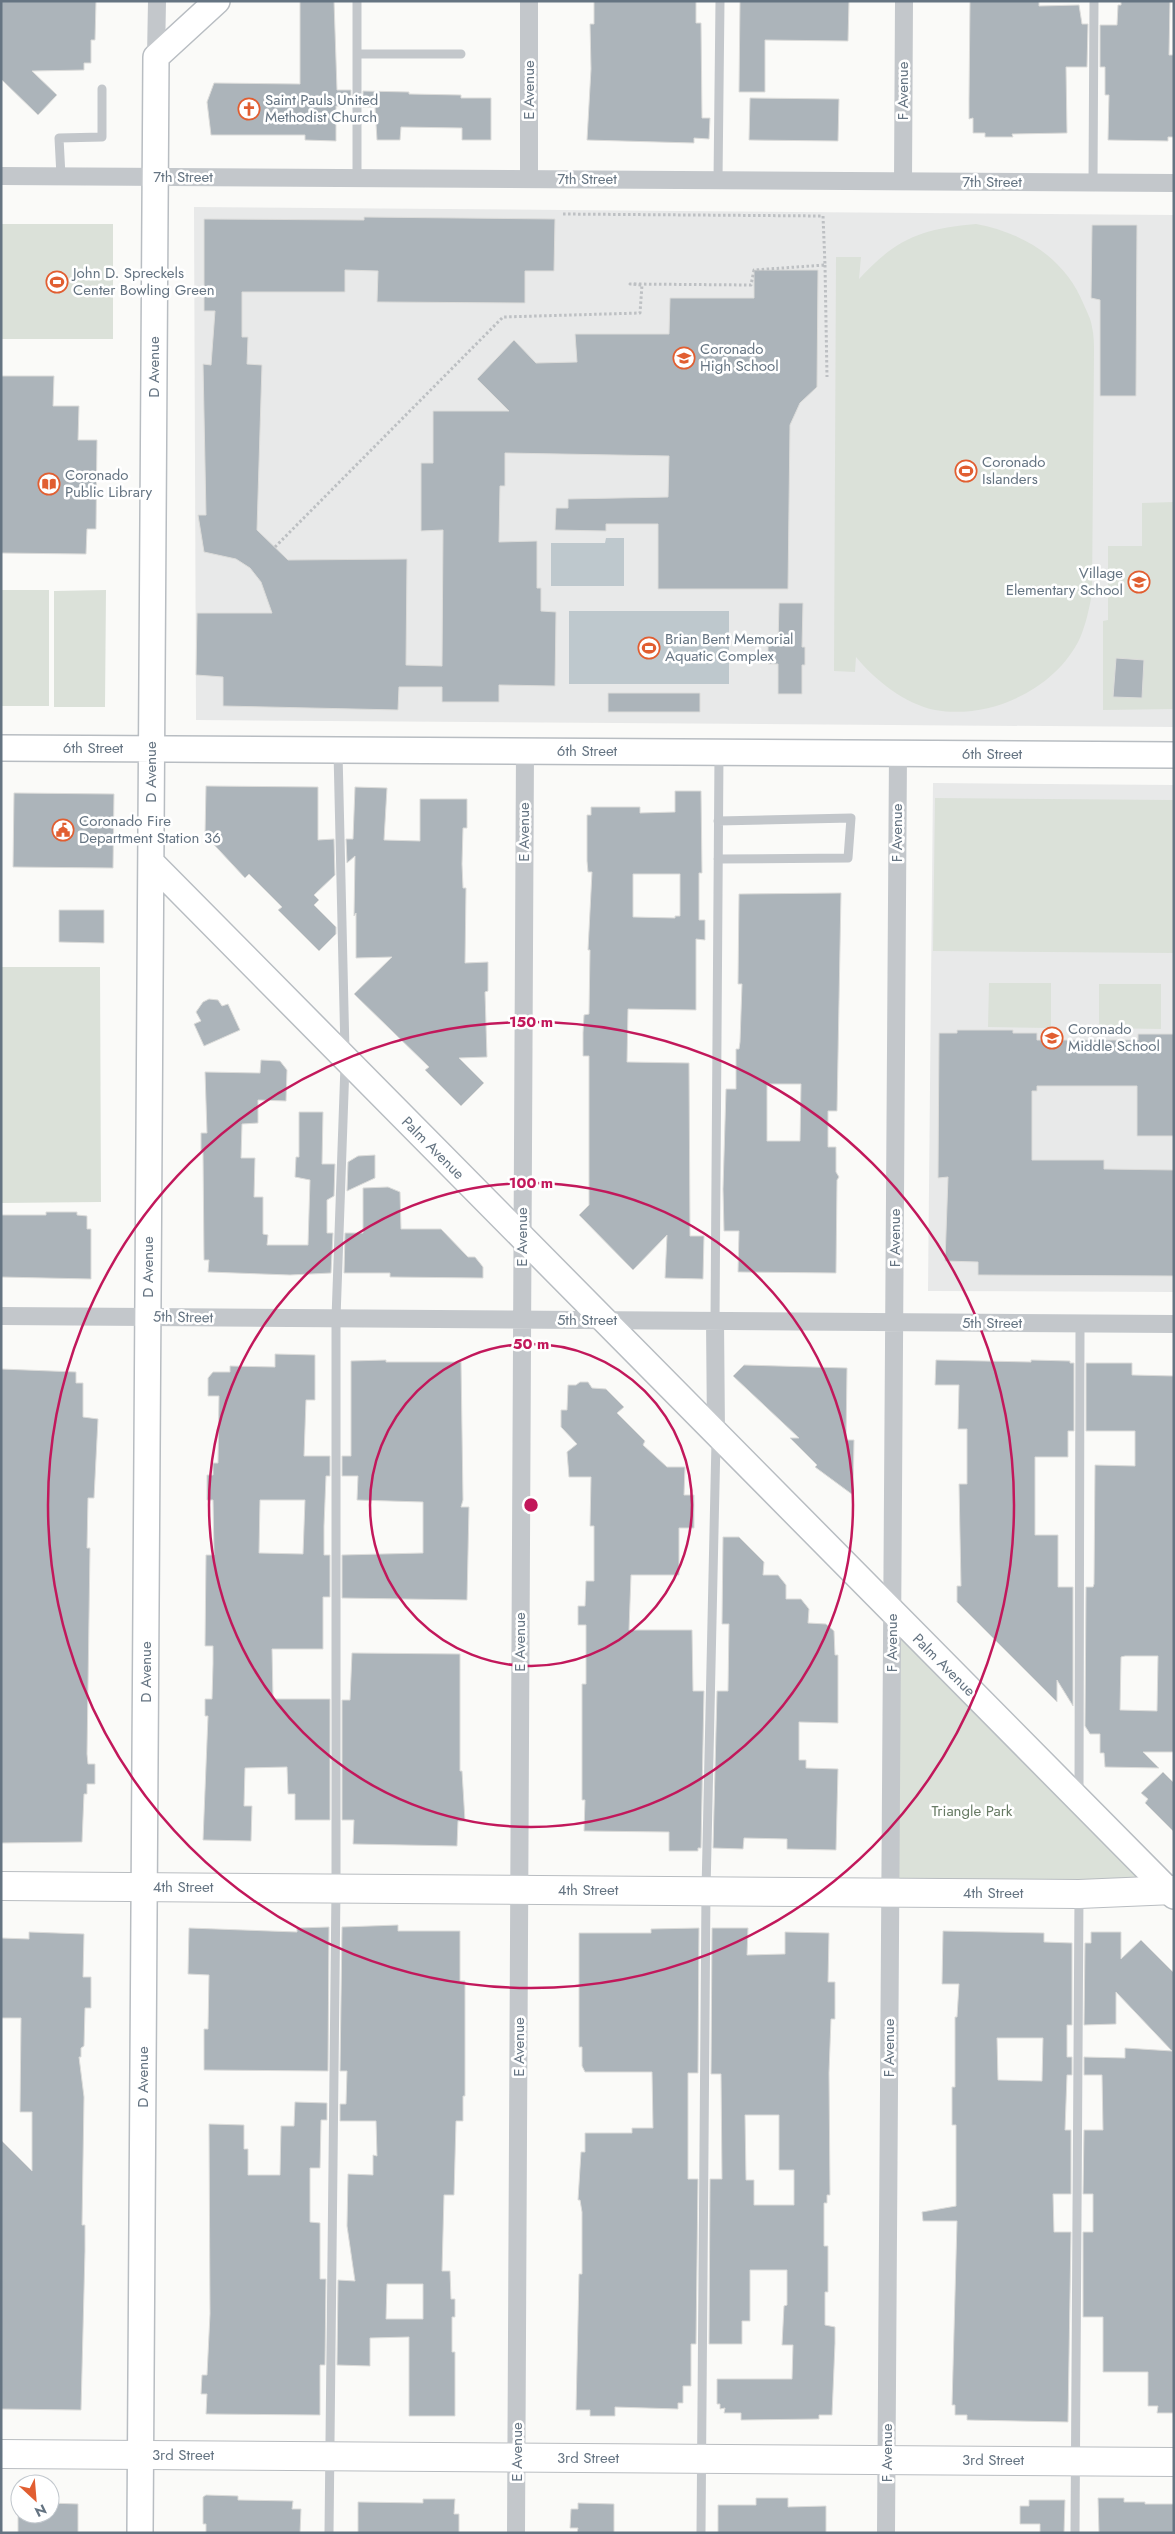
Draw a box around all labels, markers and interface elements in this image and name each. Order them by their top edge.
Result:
street label: E Avenue [518,60,540,120]
street label: F Avenue [892,61,914,120]
place label: Saint Pauls United Methodist Church [265,89,378,128]
church icon: Saint Pauls United Methodist Church [237,97,261,121]
street label: 7th Street [153,166,213,188]
street label: 7th Street [557,168,617,190]
street label: 7th Street [962,171,1022,193]
place label: John D. Spreckels Center Bowling Green [71,262,215,301]
sports icon: John D. Spreckels Center Bowling Green [45,270,69,294]
street label: D Avenue [143,336,165,398]
place label: Coronado High School [700,338,779,377]
school or university icon: Coronado High School [672,346,696,370]
place label: Coronado Islanders [982,451,1045,490]
sports icon: Coronado Islanders [954,459,978,483]
place label: Coronado Public Library [65,464,153,503]
library icon: Coronado Public Library [37,472,61,496]
place label: Village Elementary School [1006,562,1123,601]
school or university icon: Village Elementary School [1127,570,1151,594]
place label: Brian Bent Memorial Aquatic Complex [665,628,794,667]
sports icon: Brian Bent Memorial Aquatic Complex [637,636,661,660]
street label: 6th Street [63,737,124,759]
street label: 6th Street [557,740,618,762]
street label: D Avenue [140,741,162,803]
street label: 6th Street [962,743,1023,765]
street label: E Avenue [513,802,535,862]
street label: F Avenue [886,803,908,862]
place label: Coronado Fire Department Station 36 [79,810,221,849]
public building icon: Coronado Fire Department Station 36 [51,818,75,842]
text: 150 m [509,1011,553,1033]
place label: Coronado Middle School [1068,1018,1160,1057]
school or university icon: Coronado Middle School [1040,1026,1064,1050]
street label: Palm Avenue [396,1111,470,1185]
text: 100 m [509,1172,553,1194]
street label: E Avenue [511,1207,533,1267]
street label: F Avenue [884,1208,906,1267]
street label: D Avenue [137,1236,159,1298]
street label: 5th Street [153,1305,214,1329]
street label: 5th Street [557,1309,618,1331]
street label: 5th Street [962,1312,1023,1334]
text: 50 m [513,1333,549,1355]
centre of rings [522,1496,540,1514]
street label: E Avenue [509,1612,531,1672]
street label: F Avenue [881,1613,903,1672]
street label: Palm Avenue [907,1628,981,1702]
street label: D Avenue [135,1641,157,1703]
park label: Triangle Park [932,1800,1013,1822]
street label: 4th Street [153,1876,214,1898]
street label: 4th Street [558,1879,619,1901]
street label: 4th Street [963,1882,1024,1904]
street label: E Avenue [508,2017,530,2077]
street label: F Avenue [878,2018,900,2077]
street label: D Avenue [132,2046,154,2108]
street label: E Avenue [506,2422,528,2482]
street label: F Avenue [876,2423,898,2482]
street label: 3rd Street [152,2444,214,2466]
street label: 3rd Street [557,2447,619,2469]
street label: 3rd Street [962,2449,1024,2471]
north arrow [10,2474,60,2524]
text: N [31,2499,50,2522]

